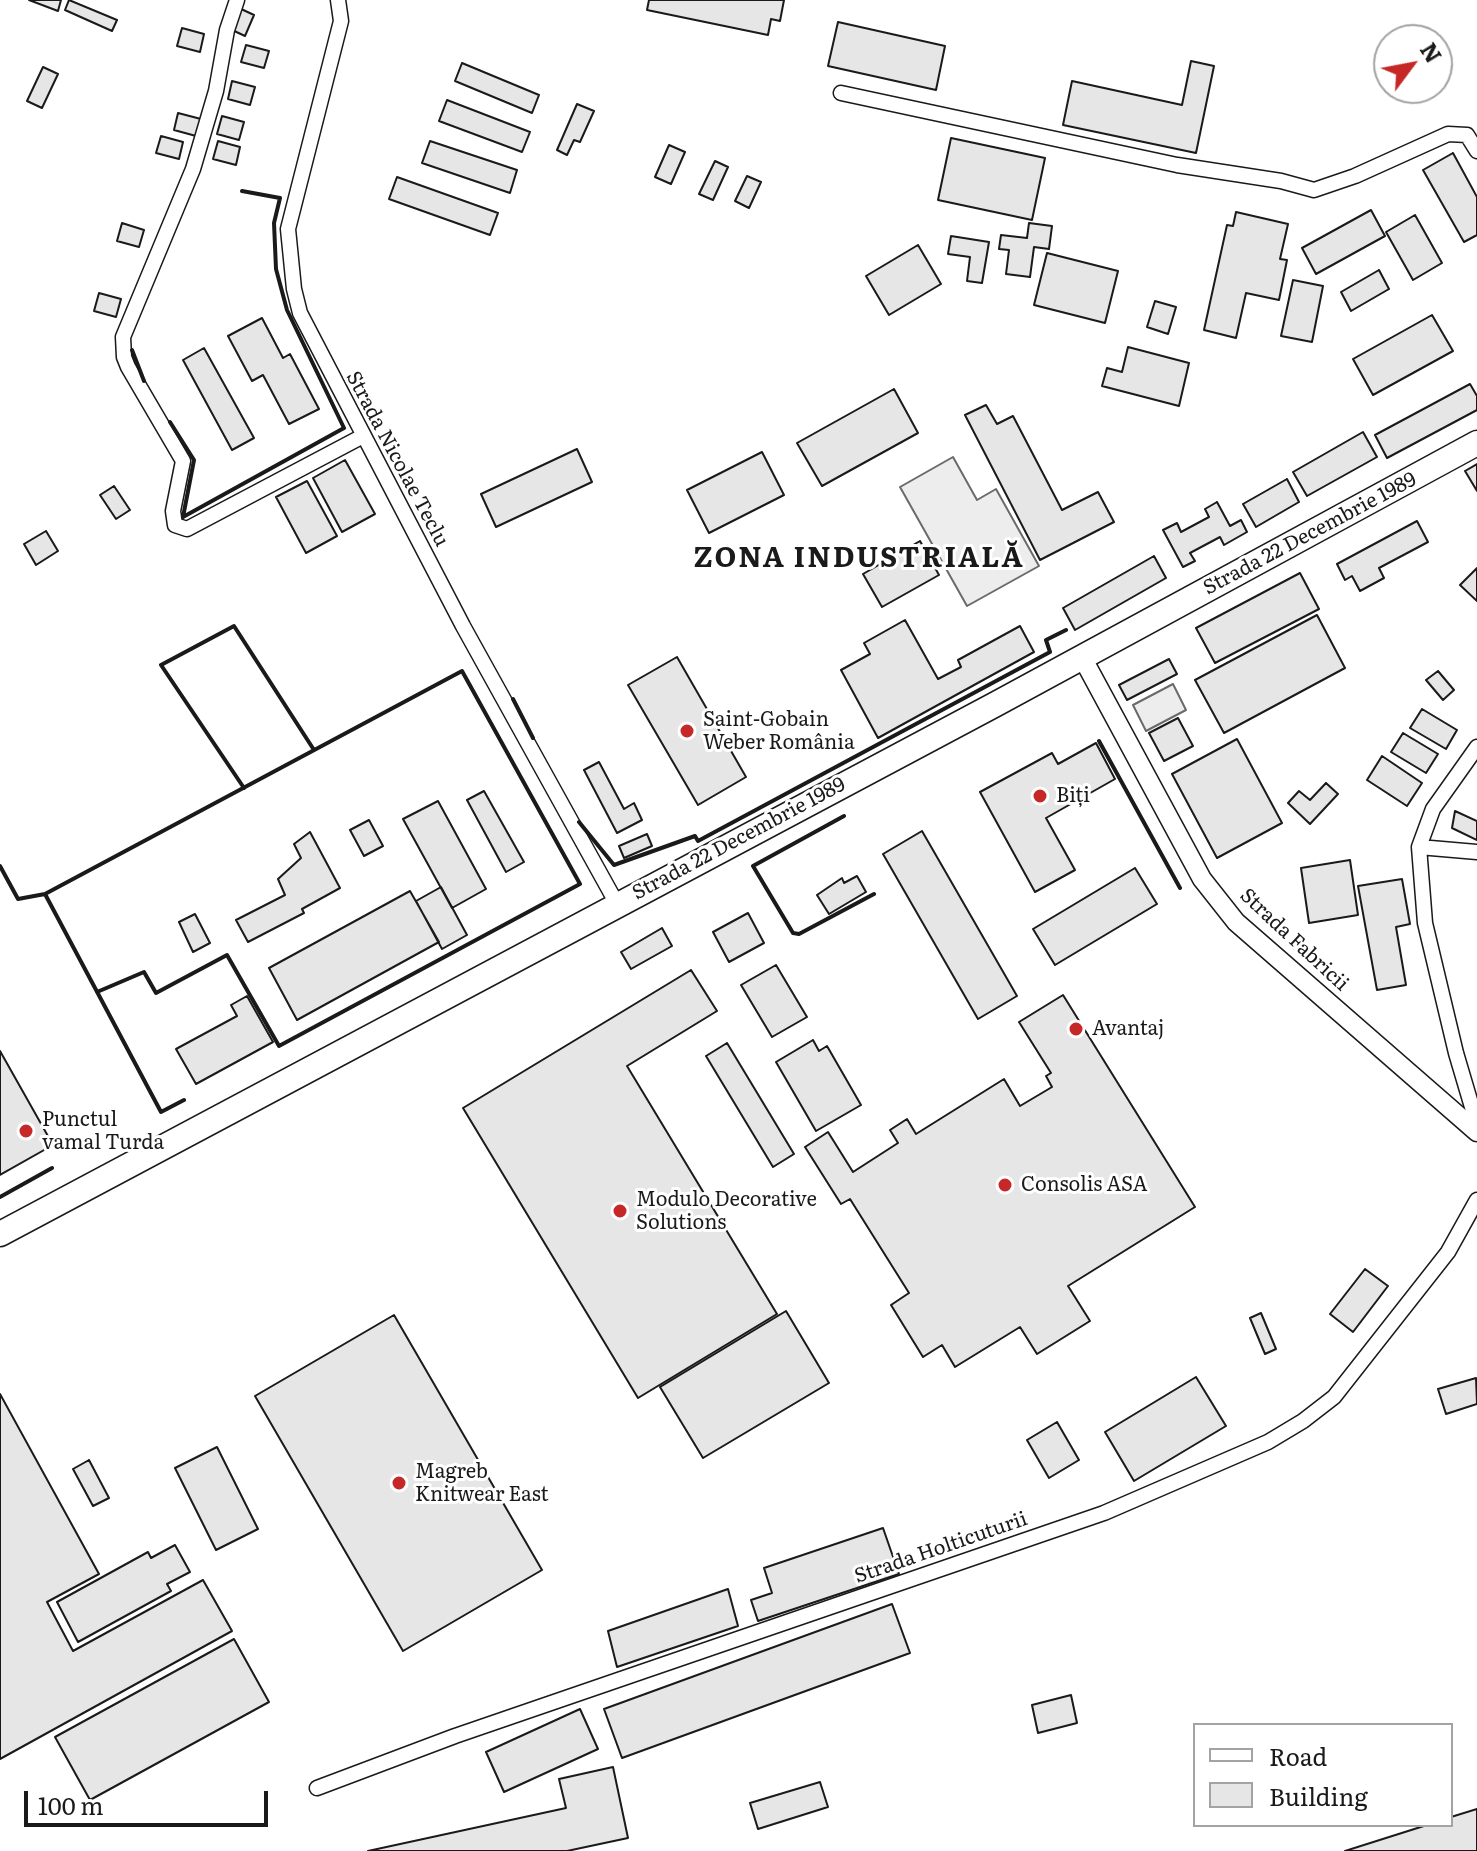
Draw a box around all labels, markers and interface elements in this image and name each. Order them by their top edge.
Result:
north arrow [1373,24,1453,104]
text: N [1413,36,1451,69]
street label: Strada Nicolae Teclu [341,367,453,551]
street label: Strada 22 Decembrie 1989 [1199,468,1421,600]
district label: ZONA INDUSTRIALĂ [693,542,1025,576]
place label: Saint-Gobain Weber România [703,708,855,755]
marker: Saint-Gobain Weber România [678,722,696,740]
street label: Strada 22 Decembrie 1989 [628,773,850,905]
place label: Biți [1056,784,1090,808]
marker: Biți [1031,787,1049,805]
street label: Strada Fabricii [1235,884,1353,996]
place label: Avantaj [1092,1017,1164,1041]
marker: Avantaj [1067,1020,1085,1038]
place label: Punctul vamal Turda [42,1108,164,1155]
marker: Punctul vamal Turda [17,1122,35,1140]
place label: Consolis ASA [1021,1173,1147,1197]
marker: Consolis ASA [996,1176,1014,1194]
place label: Modulo Decorative Solutions [636,1188,817,1235]
marker: Modulo Decorative Solutions [611,1202,629,1220]
place label: Magreb Knitwear East [415,1460,549,1507]
marker: Magreb Knitwear East [390,1474,408,1492]
street label: Strada Holticuturii [851,1507,1031,1589]
legend [1193,1723,1453,1827]
text: Road [1269,1738,1327,1773]
scale bar [28,1775,272,1825]
text: Building [1269,1778,1368,1813]
text: 100 m [38,1787,104,1822]

